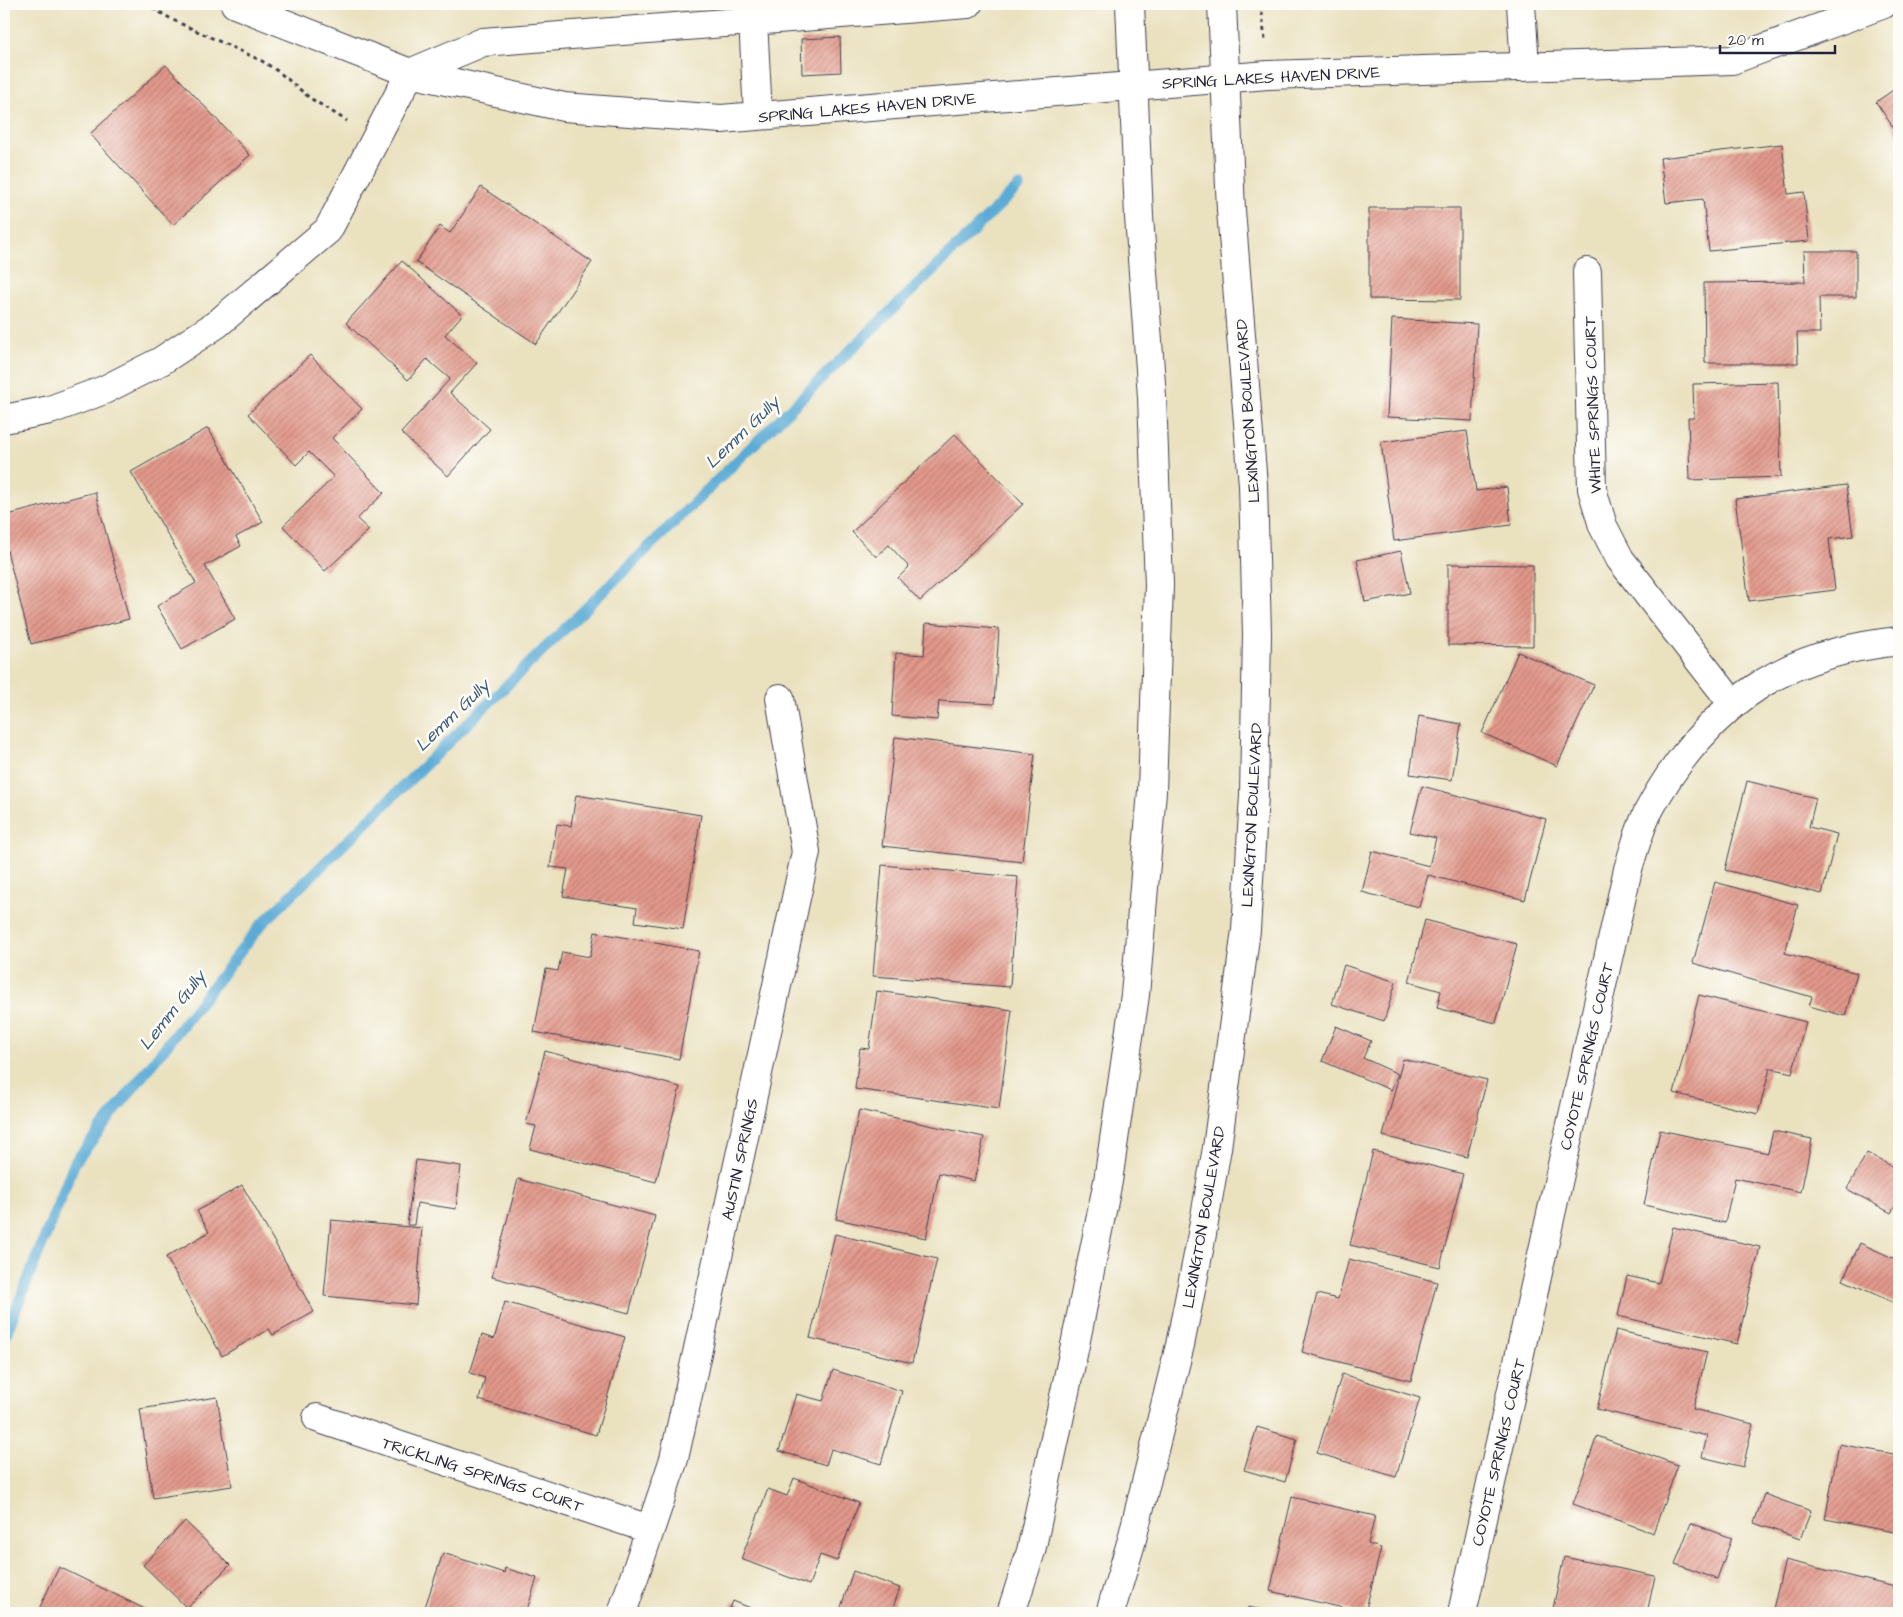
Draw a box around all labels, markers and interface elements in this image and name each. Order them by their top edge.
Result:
scale bar [1720,22,1836,54]
text: 20 m [1728,30,1764,51]
street label: SPRING LAKES HAVEN DRIVE [1161,61,1381,95]
street label: SPRING LAKES HAVEN DRIVE [757,87,977,128]
street label: WHITE SPRINGS COURT [1579,316,1607,494]
street label: LEXINGTON BOULEVARD [1231,318,1265,504]
water label: Lemm Gully [700,389,787,475]
water label: Lemm Gully [410,672,497,758]
street label: LEXINGTON BOULEVARD [1236,722,1268,908]
street label: COYOTE SPRINGS COURT [1555,960,1619,1152]
water label: Lemm Gully [133,964,213,1056]
street label: AUSTIN SPRINGS [716,1096,764,1222]
street label: LEXINGTON BOULEVARD [1177,1124,1231,1310]
street label: COYOTE SPRINGS COURT [1467,1356,1531,1548]
street label: TRICKLING SPRINGS COURT [379,1432,586,1518]

